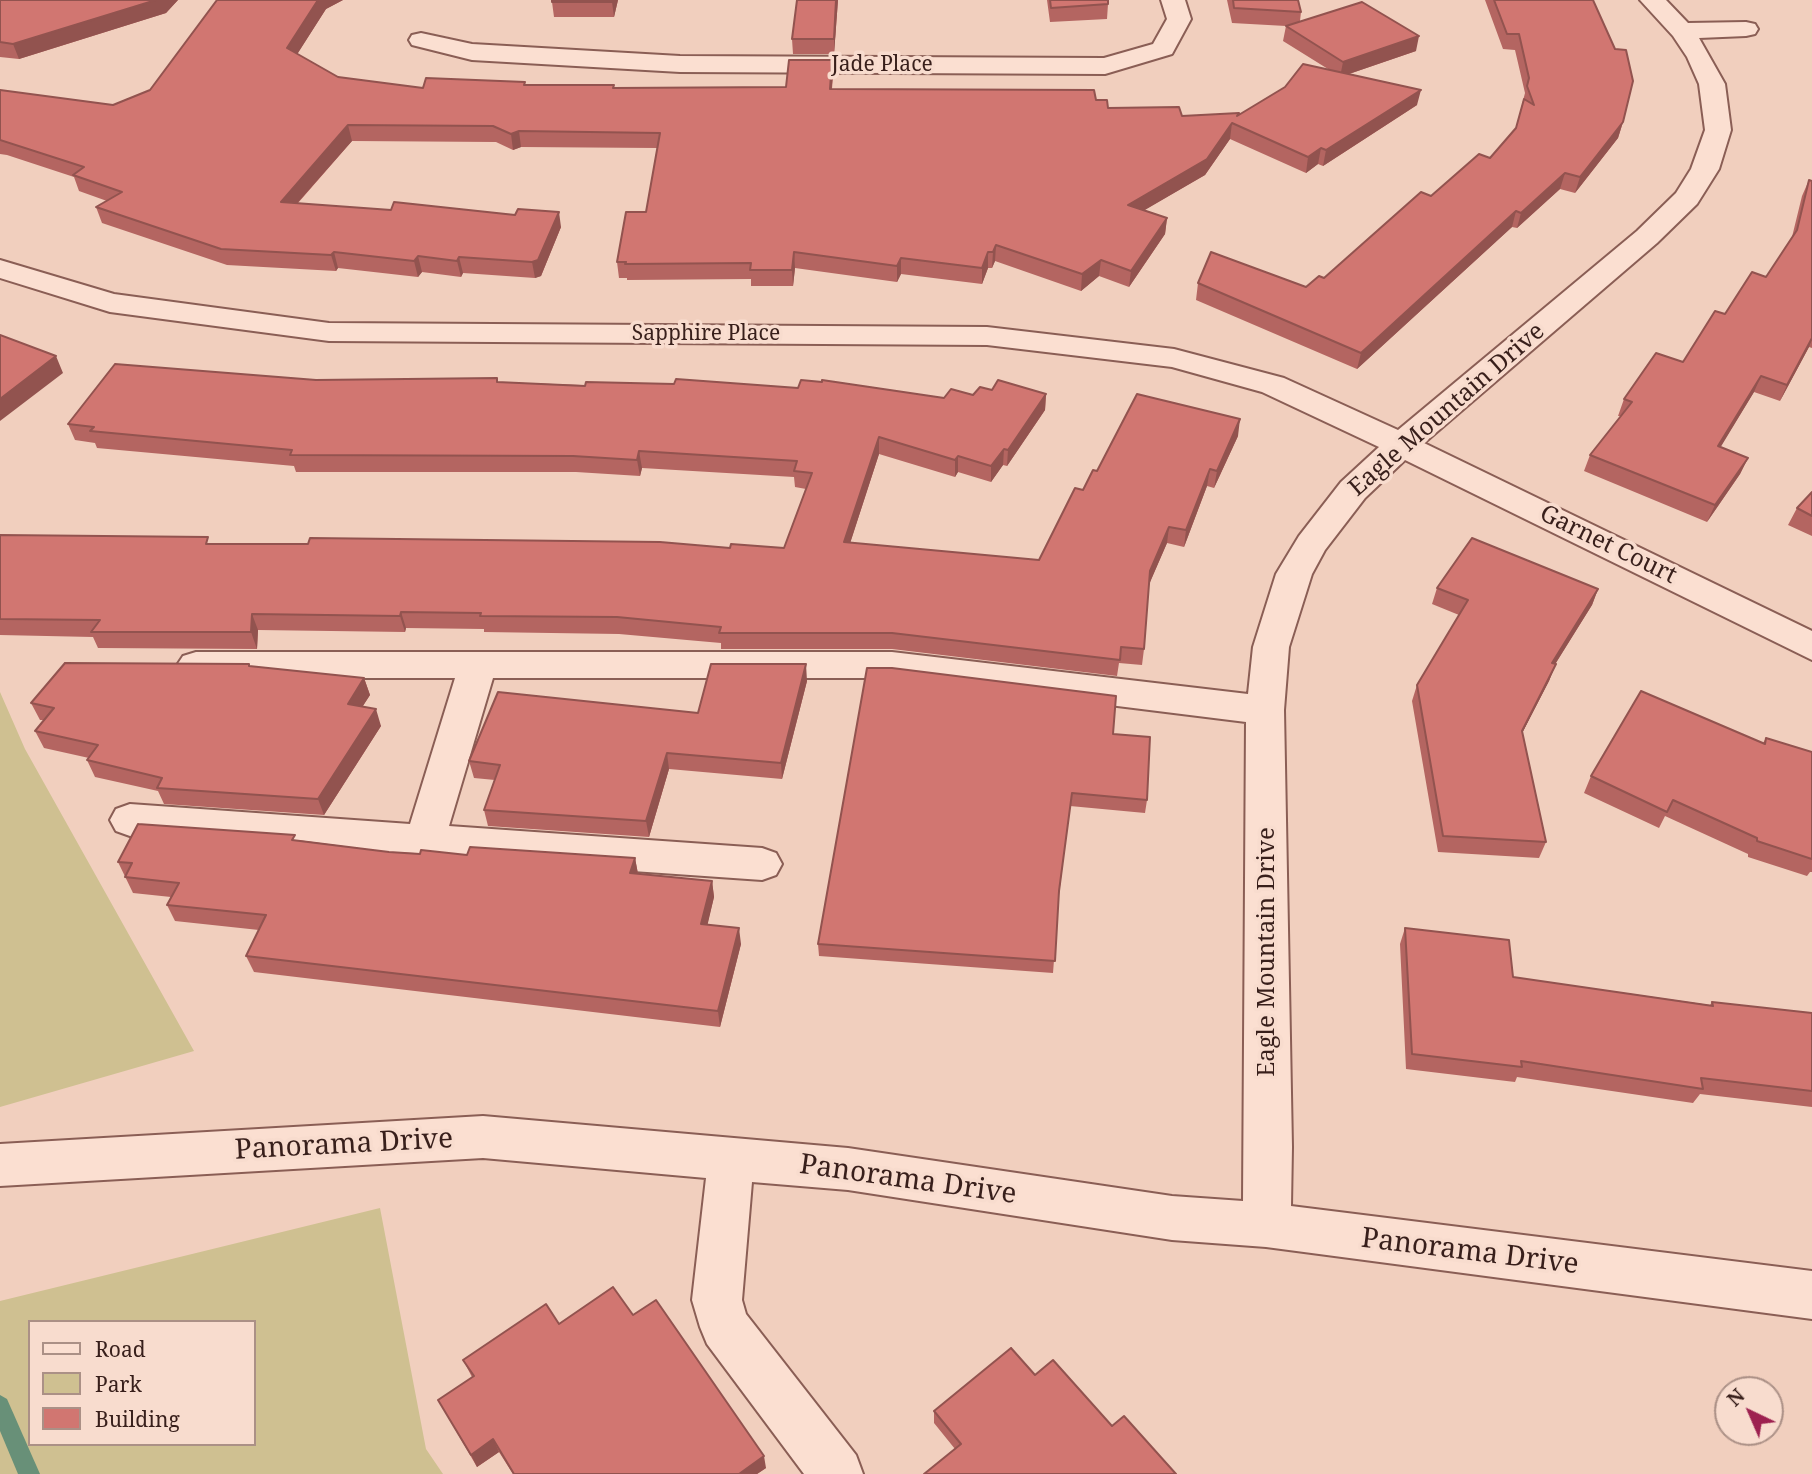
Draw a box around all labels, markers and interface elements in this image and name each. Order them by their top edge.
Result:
street label: Jade Place [831,52,933,78]
street label: Eagle Mountain Drive [1343,317,1551,503]
street label: Sapphire Place [632,321,780,347]
street label: Garnet Court [1535,500,1681,590]
street label: Eagle Mountain Drive [1253,827,1281,1077]
street label: Panorama Drive [234,1123,454,1167]
street label: Panorama Drive [797,1148,1019,1212]
street label: Panorama Drive [1360,1222,1580,1282]
legend [28,1320,256,1446]
text: Road [95,1335,146,1363]
text: Park [95,1370,142,1398]
north arrow [1714,1376,1784,1446]
text: N [1721,1383,1750,1412]
text: Building [95,1405,180,1433]

